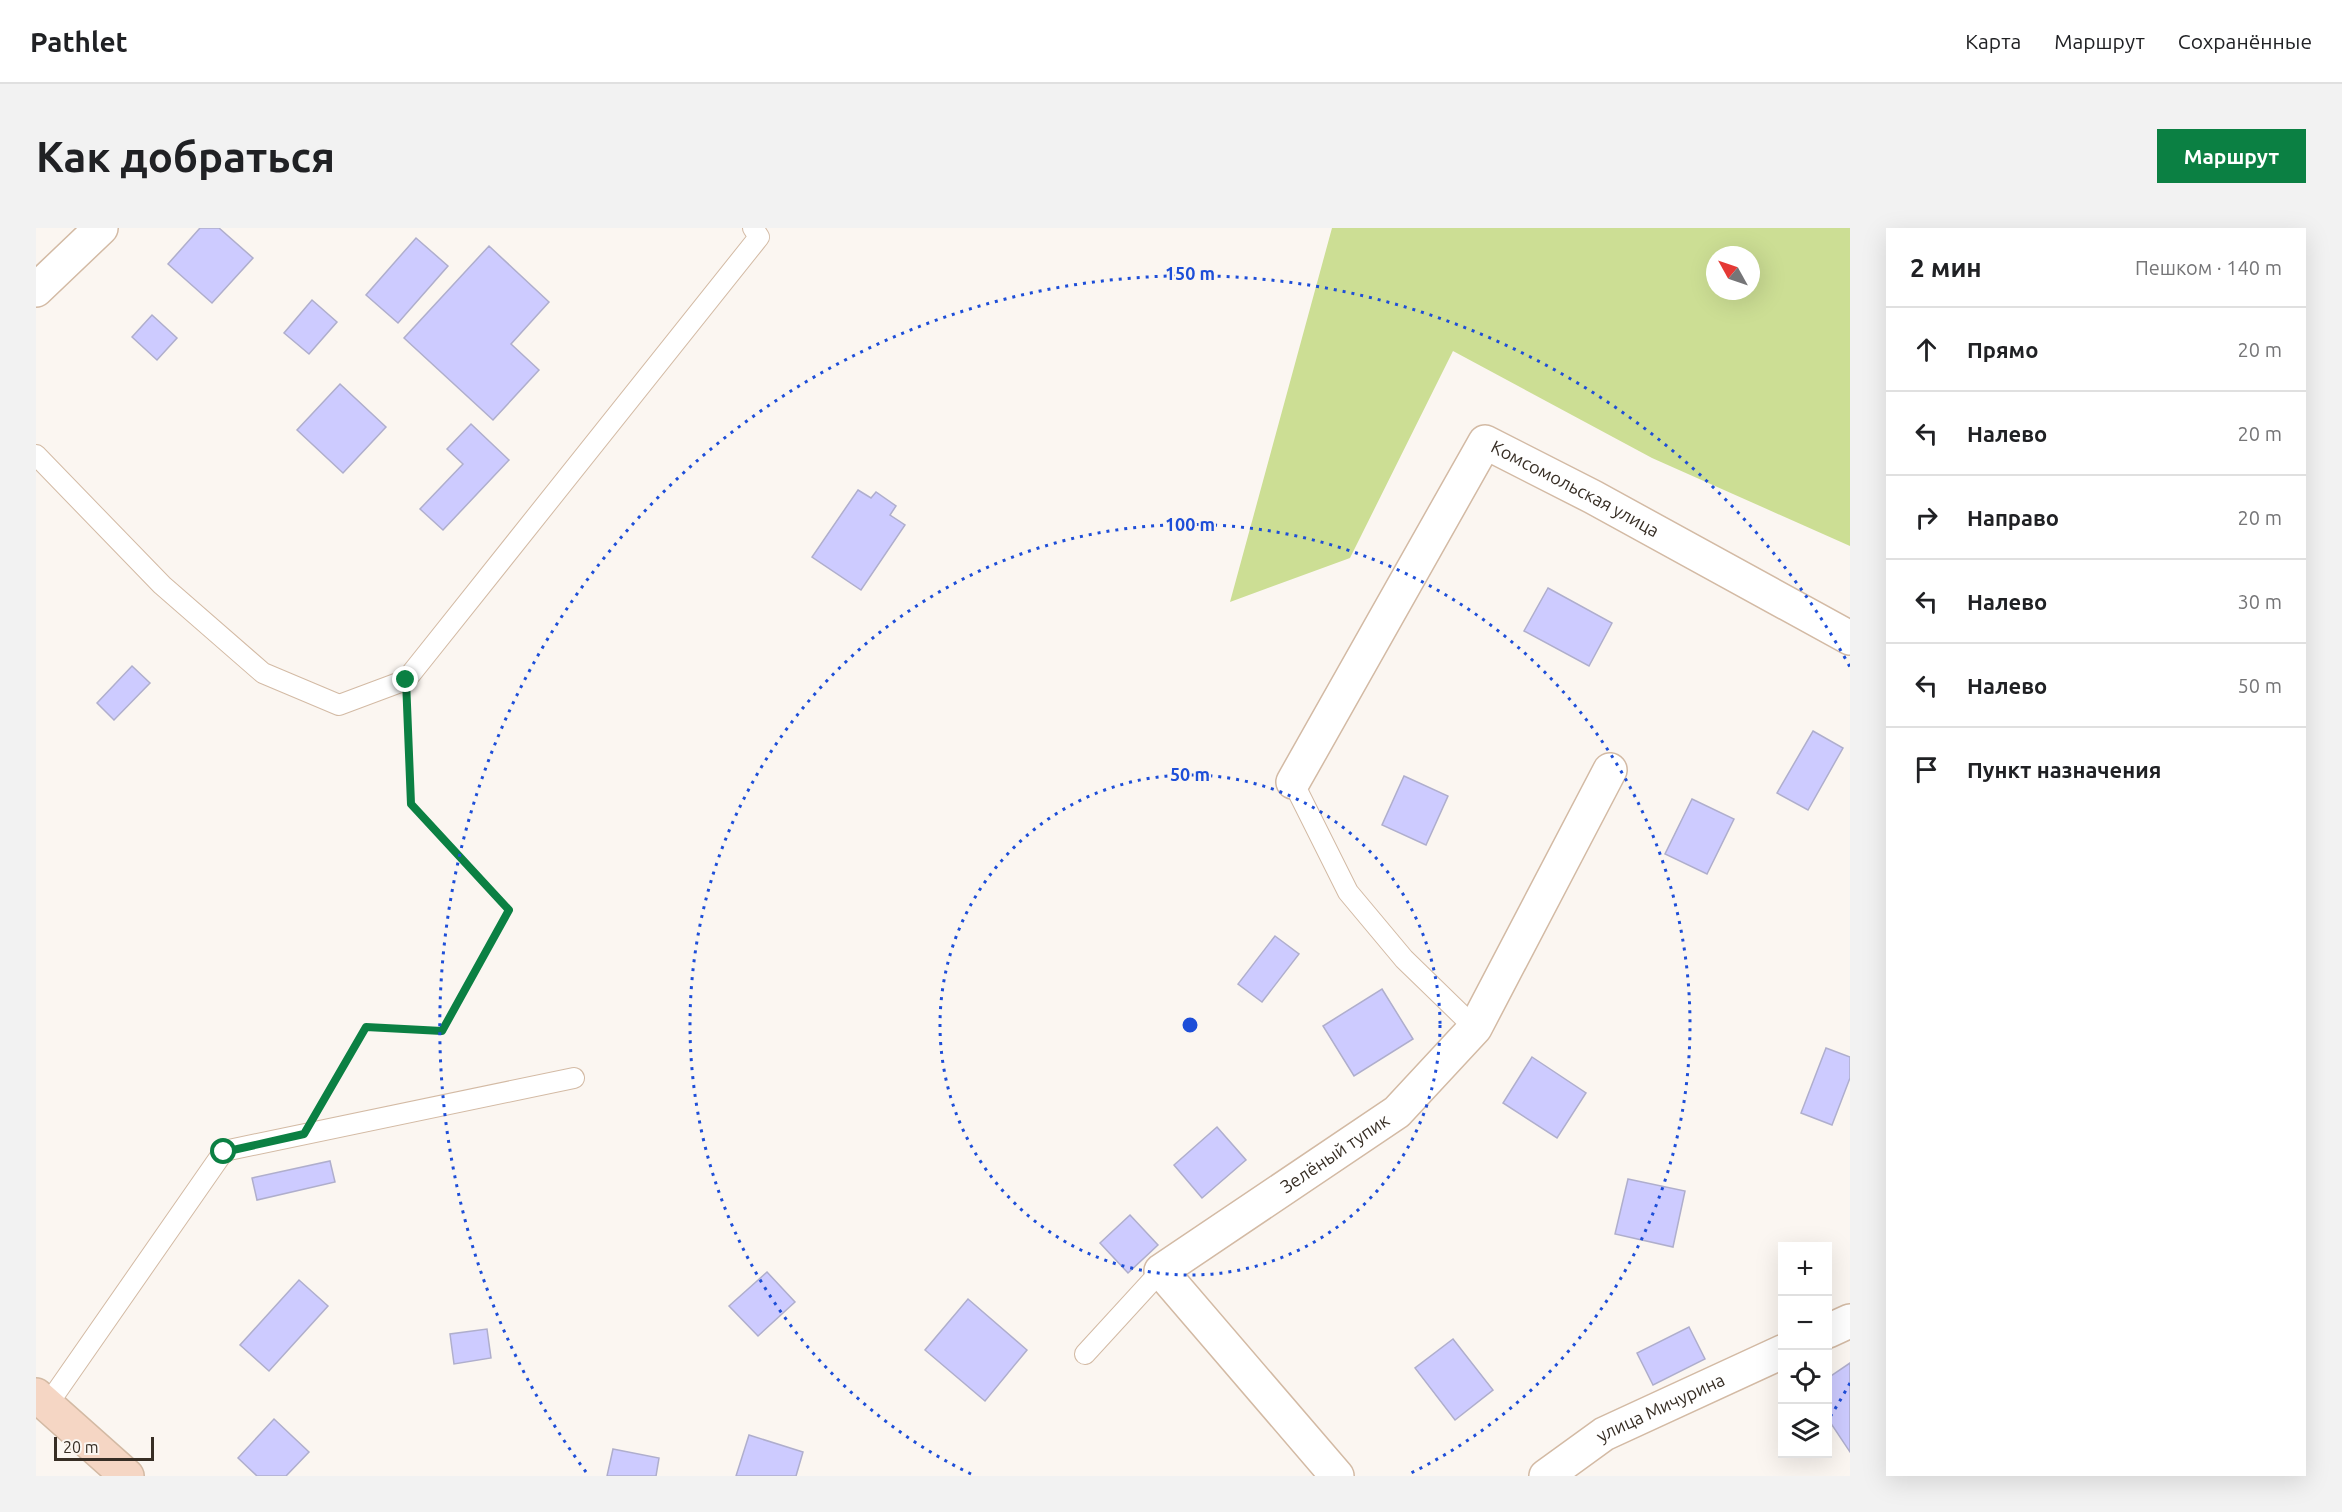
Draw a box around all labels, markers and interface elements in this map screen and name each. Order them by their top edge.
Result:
text: Pathlet [30,26,128,57]
text: Карта [1965,29,2021,53]
text: Маршрут [2054,29,2145,53]
text: Сохранённые [2178,29,2312,53]
button: Маршрут [2157,129,2306,183]
text: Как добраться [36,133,335,180]
north arrow [1706,246,1760,300]
text: 2 мин [1910,253,1982,282]
text: Пешком · 140 m [2135,256,2282,279]
text: 150 m [1165,263,1215,283]
icon: ahead [1910,333,1943,366]
text: Прямо [1967,337,2038,362]
text: 20 m [2238,338,2282,361]
icon: left [1910,417,1943,450]
text: Налево [1967,421,2047,446]
text: 20 m [2238,422,2282,445]
street label: Комсомольская улица [1488,436,1663,540]
icon: right [1910,501,1943,534]
text: Направо [1967,505,2059,530]
text: 20 m [2238,506,2282,529]
text: 100 m [1165,514,1215,534]
icon: left [1910,585,1943,618]
text: Налево [1967,589,2047,614]
text: 30 m [2238,590,2282,613]
route end [392,666,418,692]
icon: left [1910,669,1943,702]
text: Налево [1967,673,2047,698]
text: 50 m [2238,674,2282,697]
icon: arrive [1910,753,1943,786]
text: Пункт назначения [1967,757,2161,782]
text: 50 m [1170,764,1210,784]
centre of rings [1180,1015,1200,1035]
street label: Зелёный тупик [1276,1109,1393,1197]
route start [210,1138,236,1164]
map controls [1778,1242,1832,1458]
button: + [1778,1242,1832,1296]
button: − [1778,1296,1832,1350]
button: locate [1778,1350,1832,1404]
street label: улица Мичурина [1592,1369,1727,1445]
button: layers [1778,1404,1832,1458]
scale bar [54,1434,154,1462]
text: 20 m [63,1438,99,1456]

